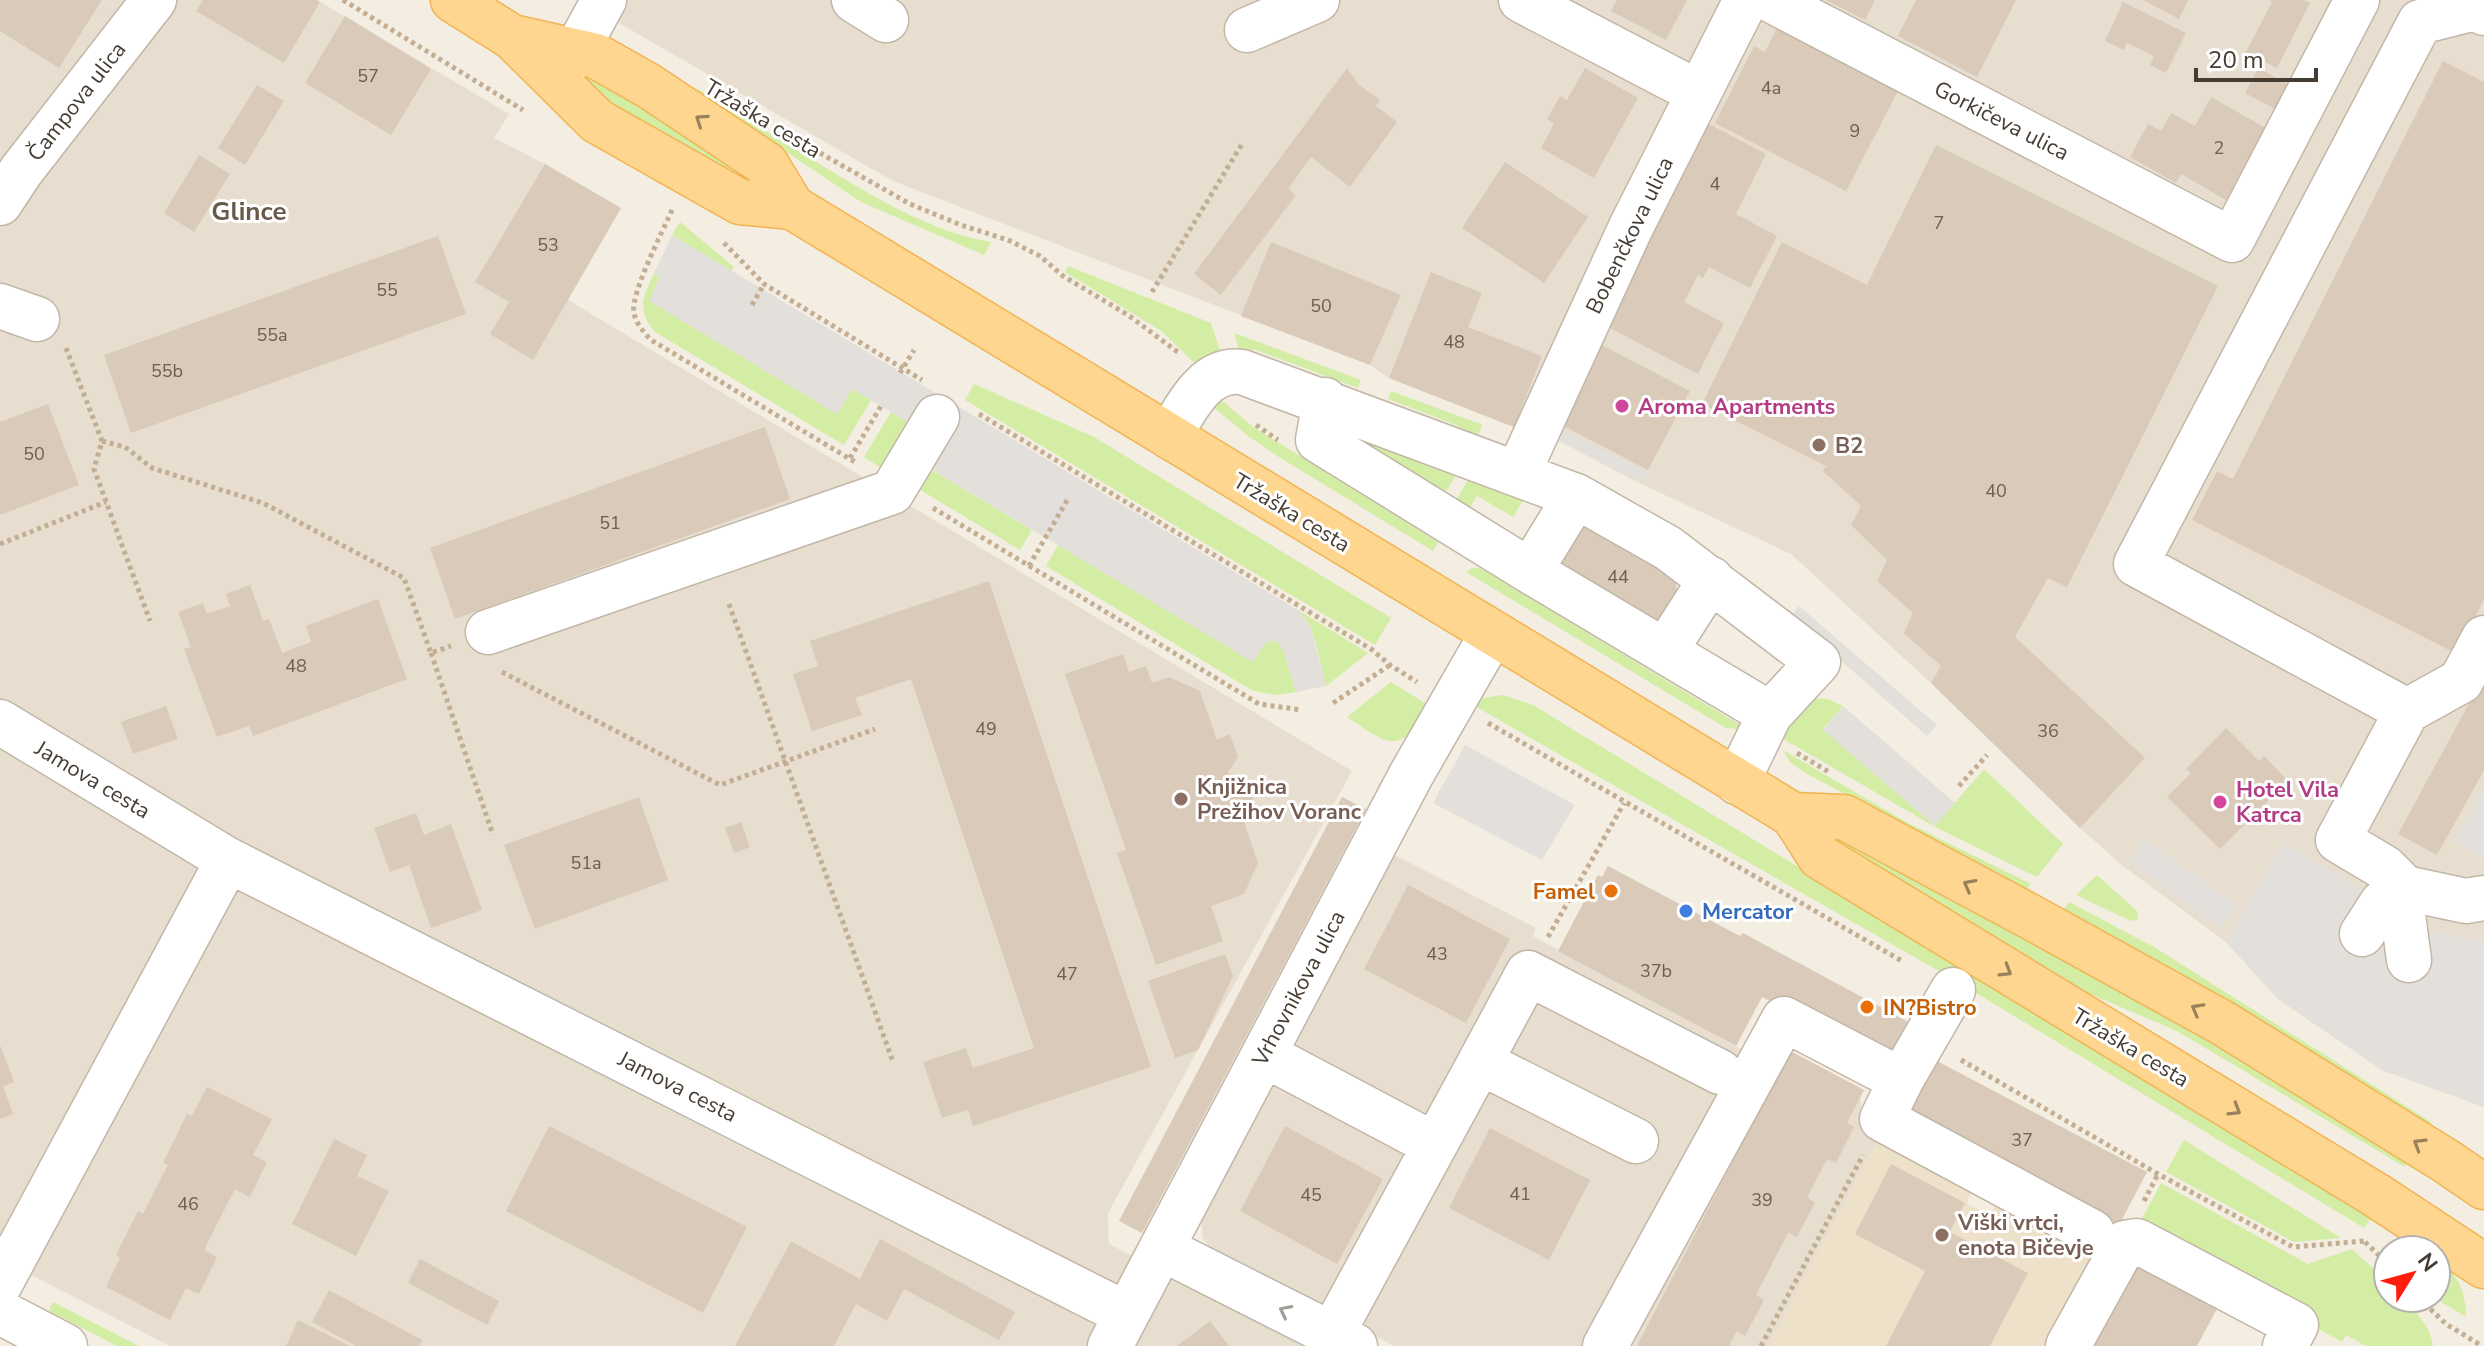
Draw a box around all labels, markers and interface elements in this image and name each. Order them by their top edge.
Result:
scale bar [2196,32,2316,82]
street label: Čampova ulica [21,36,133,168]
text: 20 m [2208,44,2264,76]
house number: 57 [357,64,379,88]
street label: Tržaška cesta [698,72,827,166]
street label: Gorkičeva ulica [1929,74,2074,168]
house number: 4a [1761,76,1781,100]
one-way arrow [695,115,709,130]
house number: 9 [1850,119,1860,143]
house number: 2 [2214,136,2224,160]
street label: Bobenčkova ulica [1579,152,1681,319]
house number: 4 [1710,172,1721,196]
district label: Glince [211,194,287,229]
house number: 7 [1934,211,1944,235]
house number: 53 [537,233,559,257]
house number: 55 [376,278,398,302]
house number: 50 [1310,294,1332,318]
house number: 55a [256,323,288,347]
house number: 48 [1443,330,1465,354]
house number: 55b [151,359,183,383]
place label: Aroma Apartments [1638,392,1835,422]
marker: Aroma Apartments [1613,397,1631,415]
place label: B2 [1835,431,1863,461]
marker: B2 [1810,436,1828,454]
house number: 50 [23,442,45,466]
street label: Tržaška cesta [1227,466,1356,560]
house number: 40 [1985,479,2007,503]
house number: 51 [599,511,621,535]
house number: 44 [1607,565,1629,589]
house number: 48 [285,654,307,678]
house number: 49 [975,717,997,741]
house number: 36 [2037,719,2059,743]
street label: Jamova cesta [28,733,156,826]
place label: Knjižnica Prežihov Voranc [1197,772,1362,827]
place label: Hotel Vila Katrca [2236,775,2339,830]
marker: Knjižnica Prežihov Voranc [1172,790,1190,808]
marker: Hotel Vila Katrca [2211,793,2229,811]
house number: 51a [570,851,602,875]
place label: Famel [1533,877,1595,907]
one-way arrow [1962,879,1977,894]
marker: Famel [1602,882,1620,900]
place label: Mercator [1702,897,1794,927]
marker: Mercator [1677,902,1695,920]
street label: Vrhovnikova ulica [1245,905,1353,1072]
house number: 43 [1426,942,1448,966]
house number: 37b [1640,959,1672,983]
one-way arrow [1997,961,2011,976]
house number: 47 [1056,962,1078,986]
place label: IN?Bistro [1883,993,1977,1023]
marker: IN?Bistro [1858,998,1876,1016]
street label: Tržaška cesta [2066,1001,2195,1095]
one-way arrow [2191,1003,2206,1019]
street label: Jamova cesta [612,1044,742,1130]
one-way arrow [2226,1100,2241,1116]
house number: 37 [2011,1128,2033,1152]
one-way arrow [2413,1139,2428,1154]
house number: 41 [1509,1182,1531,1206]
house number: 45 [1300,1183,1322,1207]
house number: 39 [1751,1188,1773,1212]
house number: 46 [177,1192,199,1216]
place label: Viški vrtci, enota Bičevje [1957,1208,2094,1263]
marker: Viški vrtci, enota Bičevje [1933,1226,1951,1244]
north arrow [2372,1234,2452,1314]
text: N [2410,1247,2444,1278]
one-way arrow [1279,1305,1294,1321]

